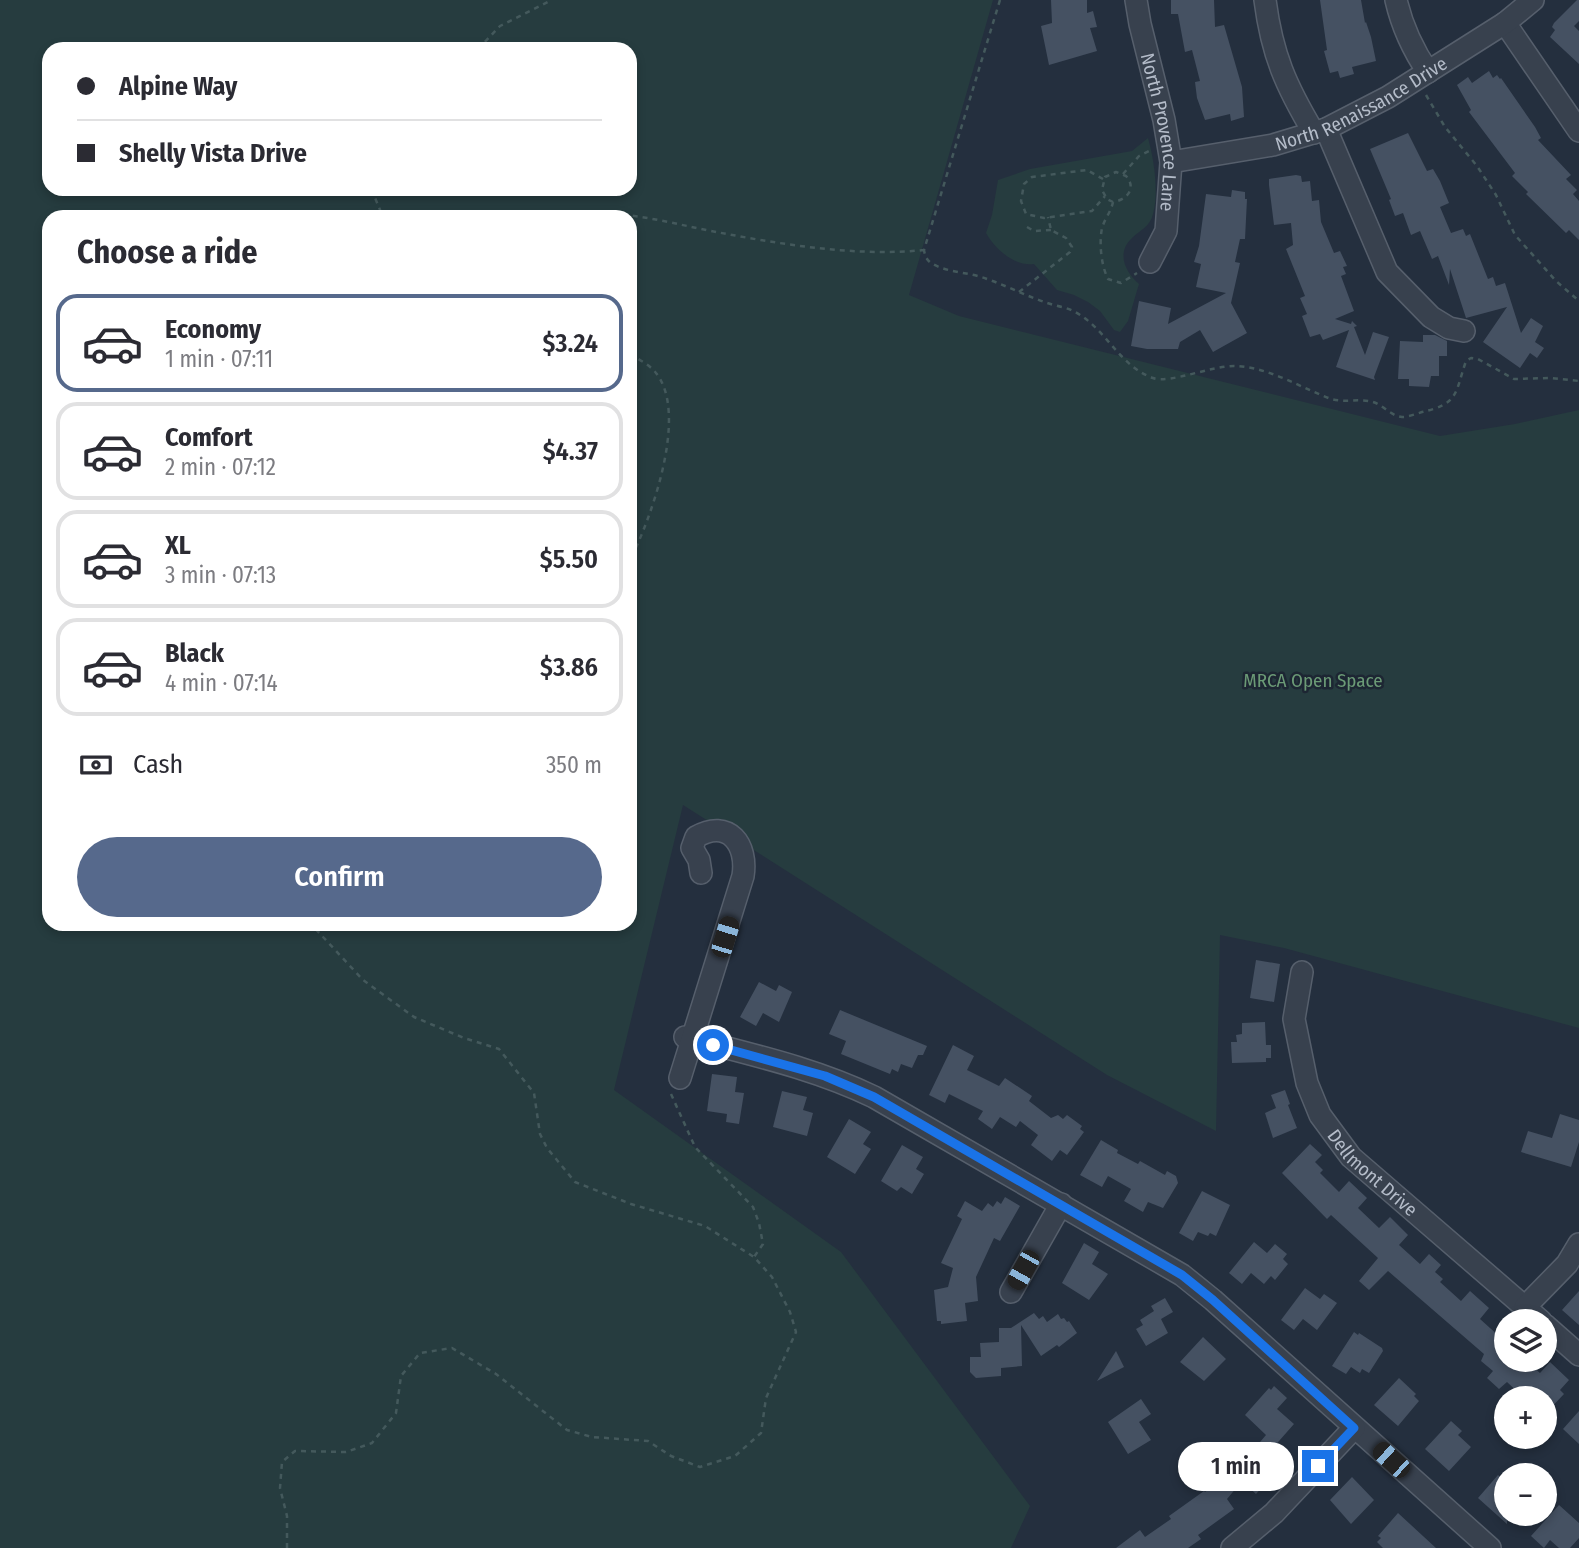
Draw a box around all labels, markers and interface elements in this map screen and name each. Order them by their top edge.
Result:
street label: North Provence Lane [1136,51,1182,212]
street label: North Renaissance Drive [1272,52,1451,156]
text: Alpine Way [119,71,237,102]
text: Shelly Vista Drive [119,138,307,169]
text: Choose a ride [77,233,258,271]
icon: car [81,312,144,375]
text: Economy [165,314,261,345]
text: $3.24 [543,328,598,359]
text: 1 min · 07:11 [165,345,273,373]
icon: car [81,420,144,483]
text: Comfort [165,422,253,453]
text: $4.37 [543,436,598,467]
text: 2 min · 07:12 [165,453,276,481]
icon: car [81,528,144,591]
text: XL [165,530,191,561]
text: $5.50 [540,544,598,575]
text: 3 min · 07:13 [165,561,276,589]
icon: car [81,636,144,699]
text: Black [165,638,224,669]
text: $3.86 [540,652,598,683]
text: 4 min · 07:14 [165,669,278,697]
park label: MRCA Open Space [1243,669,1383,692]
icon: cash [77,746,115,784]
text: Cash [133,749,183,780]
text: 350 m [546,751,602,779]
button: Confirm [77,837,602,917]
car [709,914,742,960]
route start [697,1029,729,1061]
street label: Dellmont Drive [1322,1125,1422,1221]
car [1004,1247,1043,1293]
map controls [1494,1309,1557,1526]
button: layers [1494,1309,1557,1372]
button: + [1494,1386,1557,1449]
car [1369,1438,1414,1482]
callout: 1 min [1178,1442,1294,1490]
route end [1302,1450,1334,1482]
text: 1 min [1211,1452,1261,1480]
button: − [1494,1463,1557,1526]

